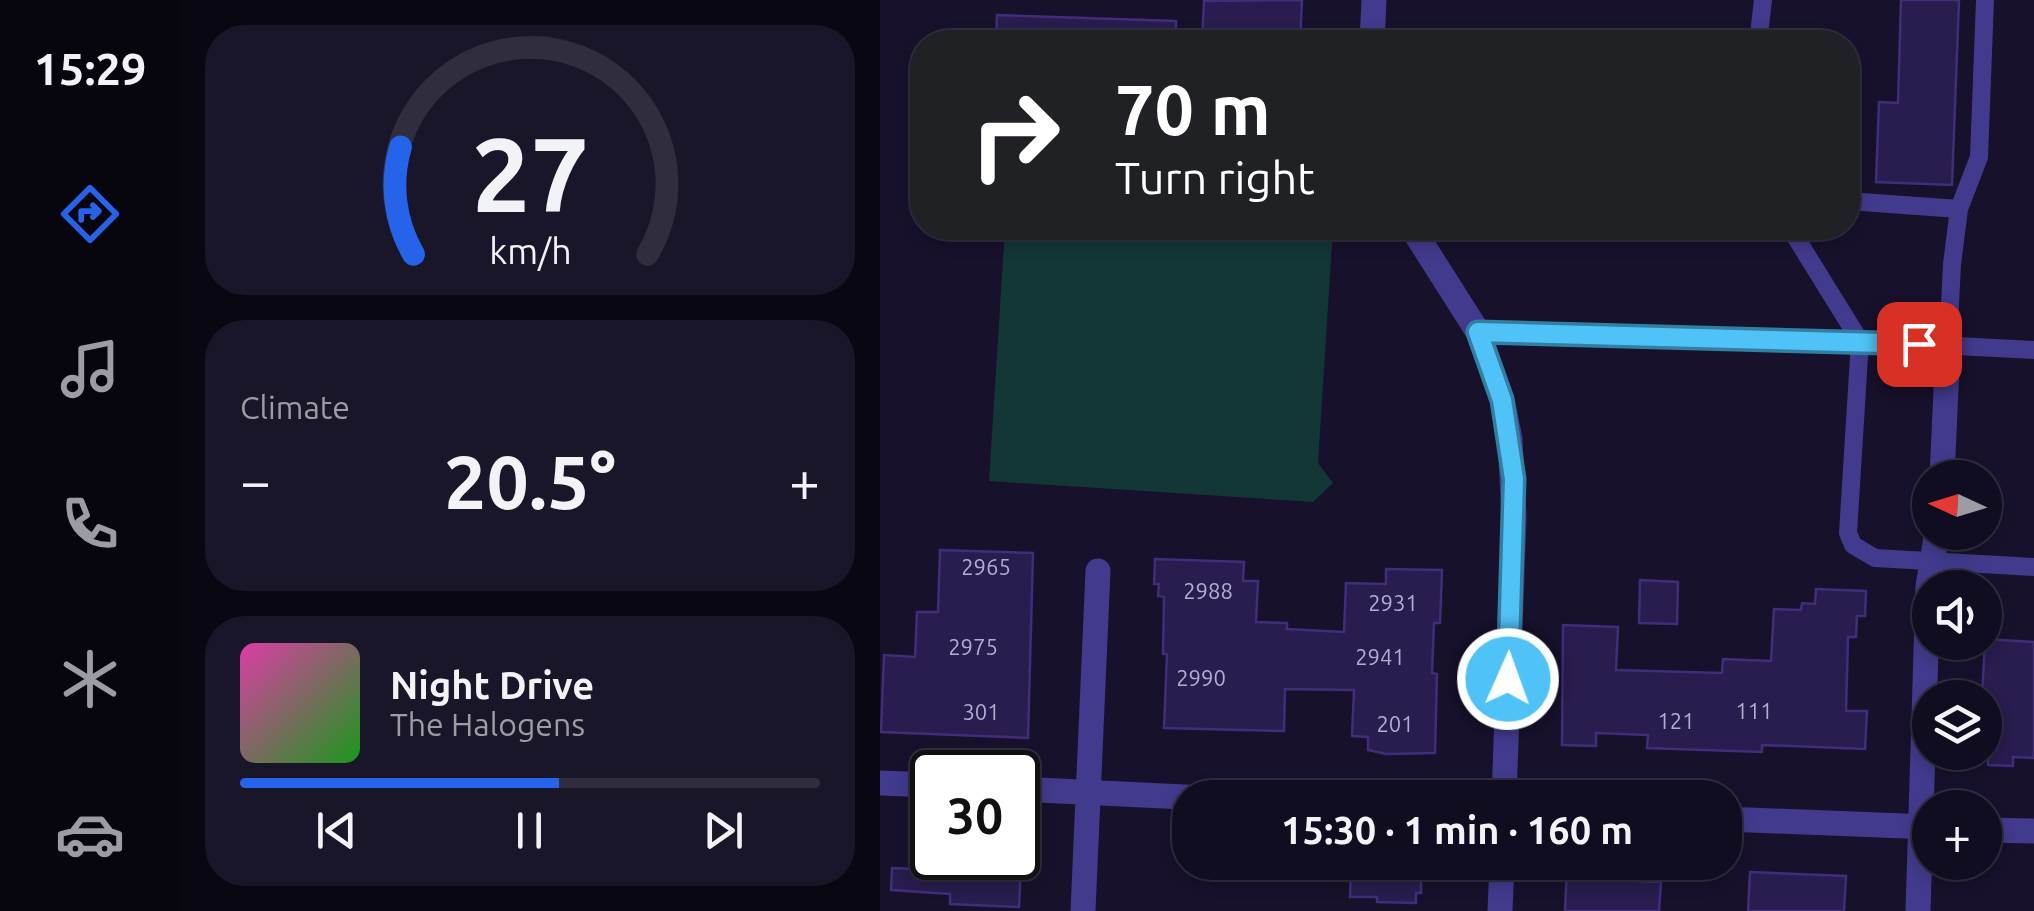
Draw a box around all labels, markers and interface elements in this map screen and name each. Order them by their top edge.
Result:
text: 15:29 [34,43,146,94]
icon: right [950,70,1080,200]
text: 70 m [1115,70,1271,148]
text: 27 [471,115,589,232]
text: Turn right [1115,152,1315,203]
icon: directions [55,179,125,249]
text: km/h [489,231,571,271]
pin [1877,302,1962,387]
icon: arrive [1892,317,1947,372]
icon: music [55,334,125,404]
text: Climate [240,389,350,425]
text: 20.5° [444,439,616,523]
text: − [240,450,271,511]
text: + [789,450,820,511]
north arrow [1912,460,2002,550]
map controls [1912,460,2002,880]
icon: phone [55,489,125,559]
house number: 2965 [961,554,1011,579]
button: sound [1912,570,2002,660]
house number: 2988 [1183,578,1233,603]
house number: 2931 [1368,590,1418,615]
position arrow [1456,627,1560,731]
house number: 2975 [948,634,998,659]
icon: climate [55,644,125,714]
house number: 2941 [1355,644,1405,669]
text: Night Drive [390,664,594,706]
house number: 2990 [1176,665,1226,690]
button: layers [1912,680,2002,770]
house number: 111 [1735,698,1773,723]
house number: 301 [962,699,1000,724]
text: The Halogens [390,706,585,742]
house number: 121 [1657,708,1695,733]
house number: 201 [1376,711,1414,736]
speed limit sign: 30 [910,750,1040,880]
button: + [1912,790,2002,880]
icon: car [55,799,125,869]
icon: previous [309,803,364,858]
icon: pause [502,803,557,858]
icon: next [696,803,751,858]
text: 15:30 · 1 min · 160 m [1281,809,1633,851]

